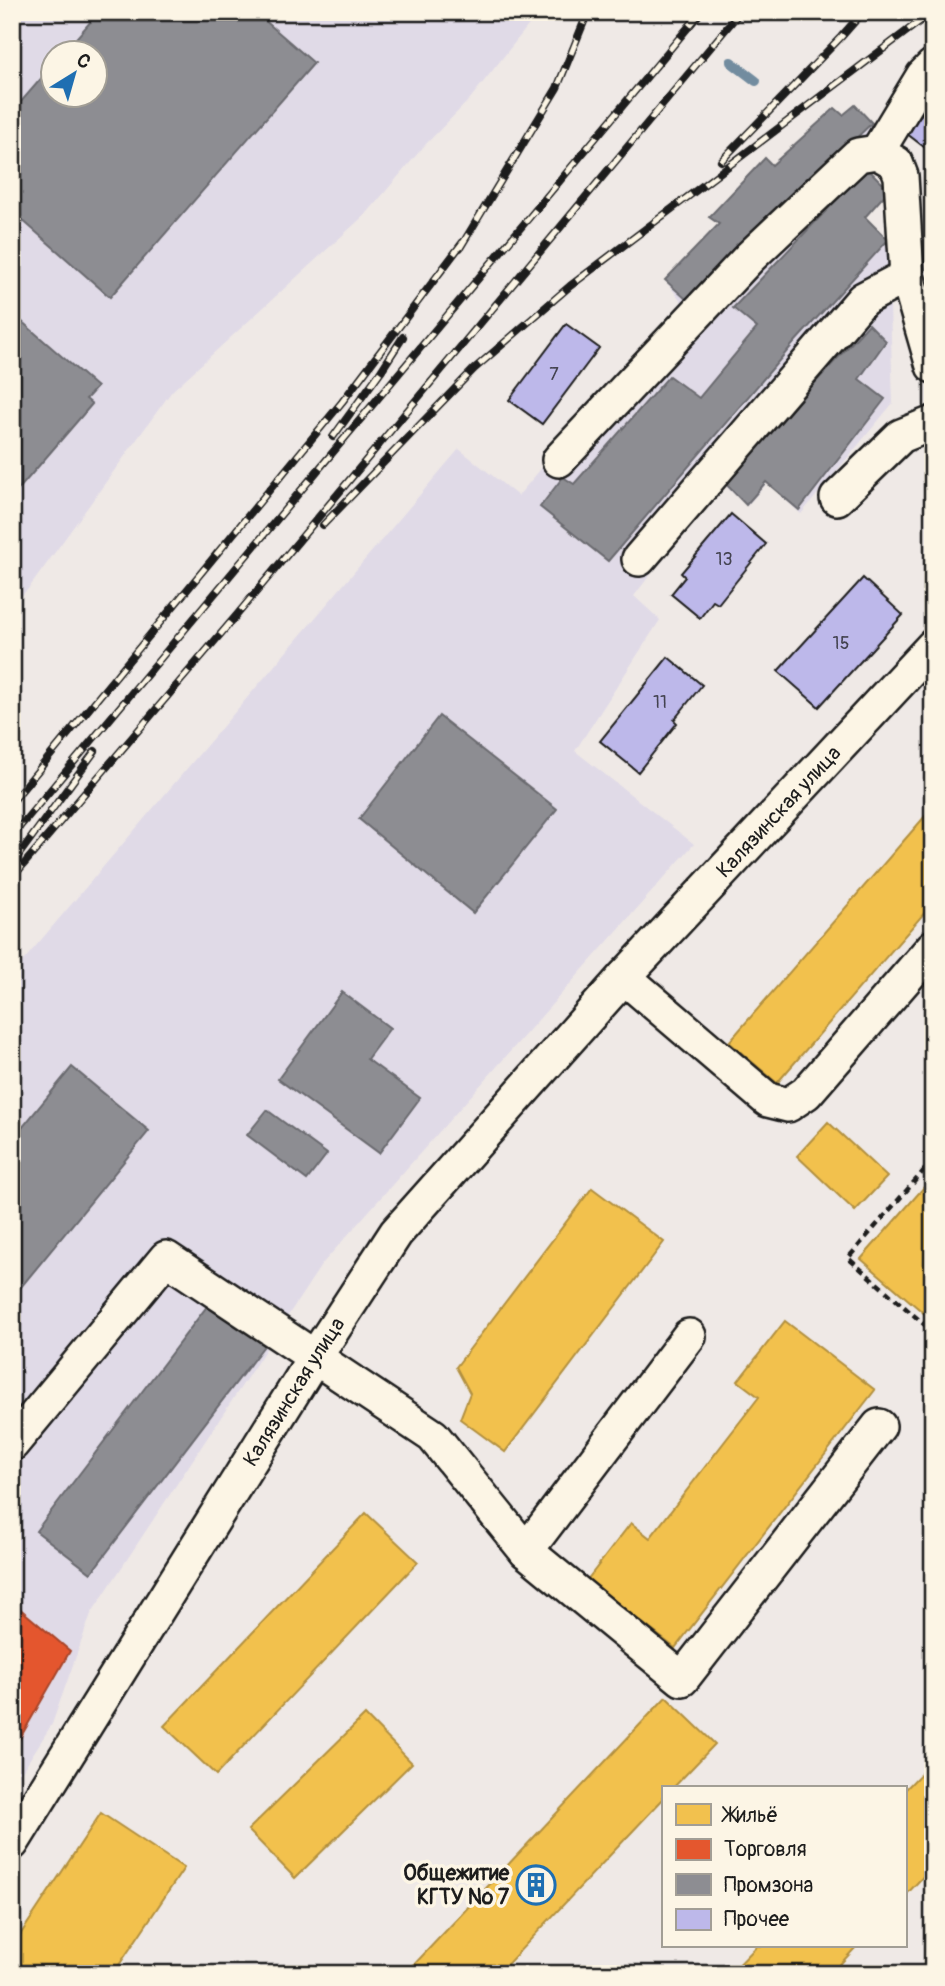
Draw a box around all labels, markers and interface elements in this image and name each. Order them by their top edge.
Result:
north arrow [38,38,108,108]
text: С [72,48,96,74]
house number: 7 [549,363,559,386]
house number: 13 [715,548,733,571]
house number: 15 [833,632,849,655]
house number: 11 [653,691,667,714]
street label: Калязинская улица [711,740,847,884]
street label: Калязинская улица [237,1312,351,1471]
legend [662,1786,906,1948]
text: Жильё [721,1802,778,1829]
text: Торговля [724,1836,807,1863]
place label: Общежитие КГТУ № 7 [403,1860,510,1911]
building icon: Общежитие КГТУ № 7 [515,1864,557,1906]
text: Промзона [724,1872,813,1899]
text: Прочее [724,1906,790,1933]

